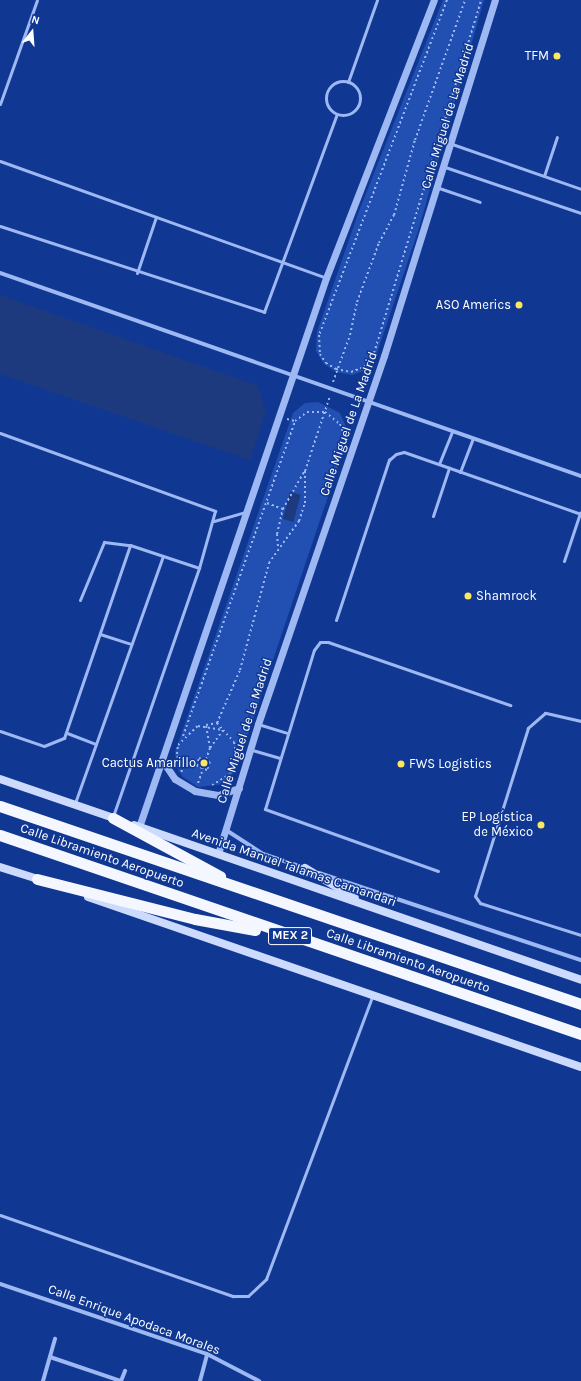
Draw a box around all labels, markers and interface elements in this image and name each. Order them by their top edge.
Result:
north arrow [12,12,52,52]
text: N [30,13,41,27]
street label: Calle Miguel de La Madrid [418,41,478,191]
place label: TFM [525,48,549,64]
marker: TFM [552,51,562,61]
place label: ASO Americs [436,297,511,313]
marker: ASO Americs [514,300,524,310]
street label: Calle Miguel de La Madrid [317,350,381,498]
place label: Shamrock [476,588,537,604]
marker: Shamrock [463,591,473,601]
street label: Calle Miguel de La Madrid [214,656,276,806]
place label: Cactus Amarillo [102,755,196,771]
place label: FWS Logistics [409,756,492,772]
marker: Cactus Amarillo [199,758,209,768]
marker: FWS Logistics [396,759,406,769]
place label: EP Logística de México [462,810,533,841]
marker: EP Logística de México [536,820,546,830]
street label: Calle Libramiento Aeropuerto [18,821,186,891]
street label: Avenida Manuel Talamas Camandari [190,826,398,910]
road number: MEX 2 [267,926,313,946]
street label: Calle Libramiento Aeropuerto [324,926,492,996]
street label: Calle Enrique Apodaca Morales [46,1282,222,1358]

